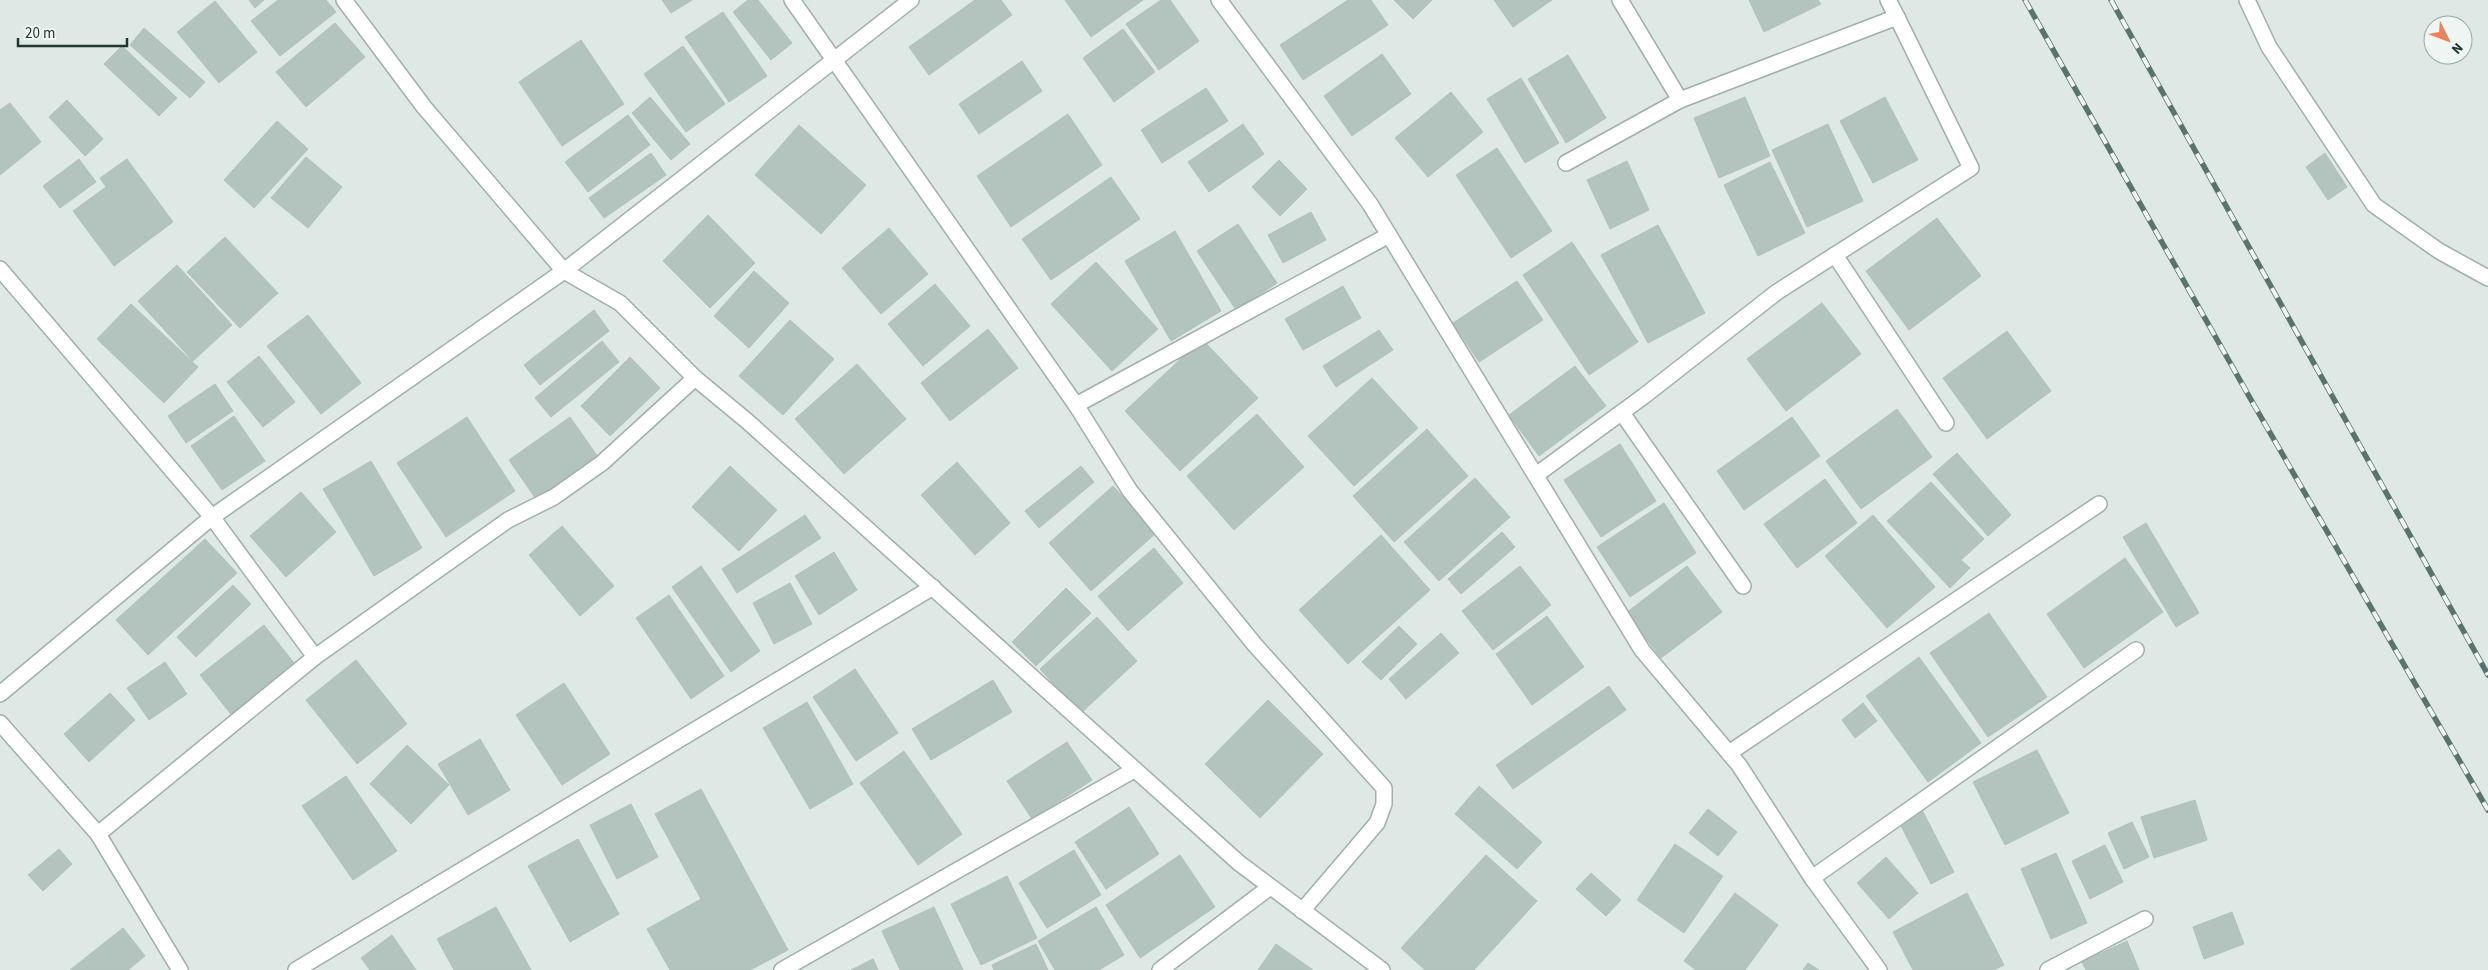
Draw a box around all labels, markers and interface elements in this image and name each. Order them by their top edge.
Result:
scale bar [18,15,126,47]
north arrow [2423,15,2473,65]
text: 20 m [25,23,55,44]
text: N [2446,38,2467,58]

